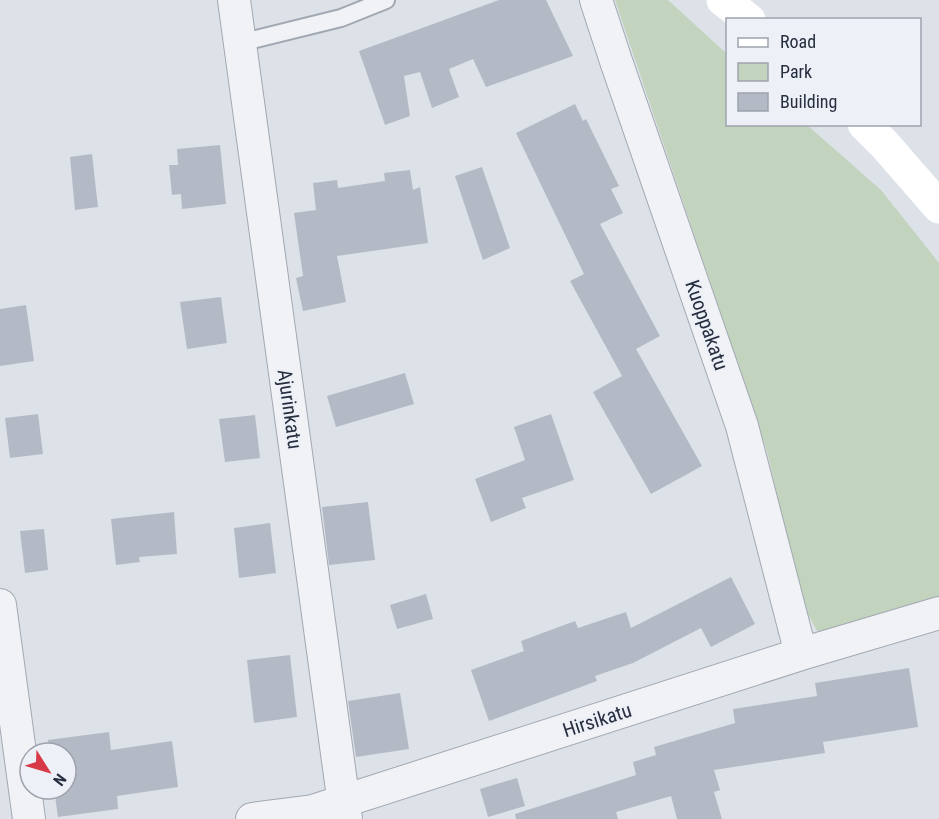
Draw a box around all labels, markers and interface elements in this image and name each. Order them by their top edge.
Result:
legend [726,18,921,126]
text: Road [780,31,816,52]
text: Park [780,61,812,82]
text: Building [780,91,837,112]
street label: Kuoppakatu [680,277,734,373]
street label: Ajurinkatu [273,368,307,450]
street label: Hirsikatu [560,698,634,742]
north arrow [18,741,78,801]
text: N [49,770,70,789]

